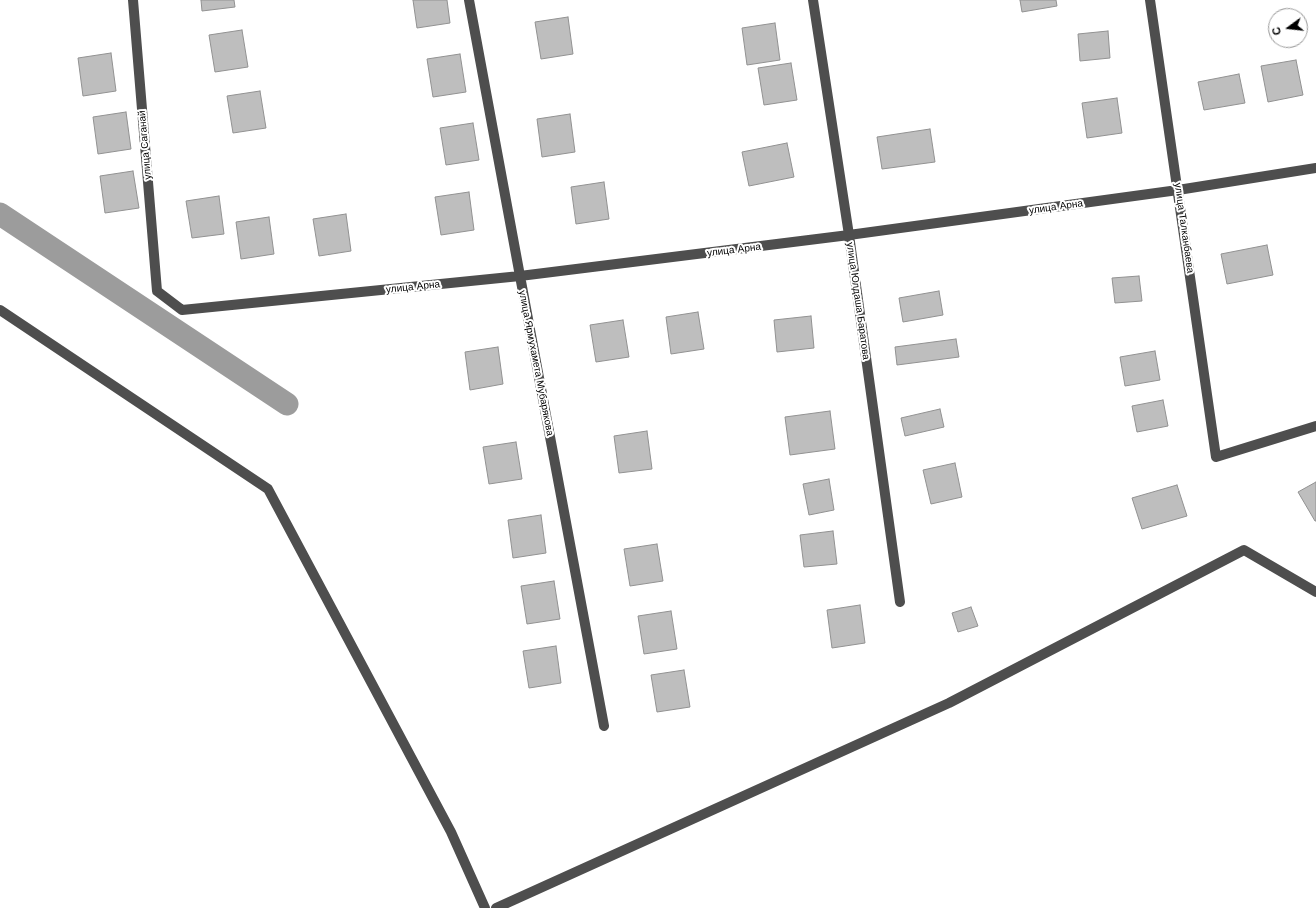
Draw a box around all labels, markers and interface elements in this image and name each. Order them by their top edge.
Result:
north arrow [1268,8,1308,48]
text: С [1270,25,1284,37]
street label: улица Саганай [136,110,154,180]
street label: улица Талканбаева [1172,182,1196,274]
street label: улица Арна [1028,197,1084,217]
street label: улица Арна [706,241,762,259]
street label: улица Юлдаша Баратова [844,241,872,361]
street label: улица Арна [385,278,441,296]
street label: улица Ярмухамета Мубарякова [516,289,556,437]

